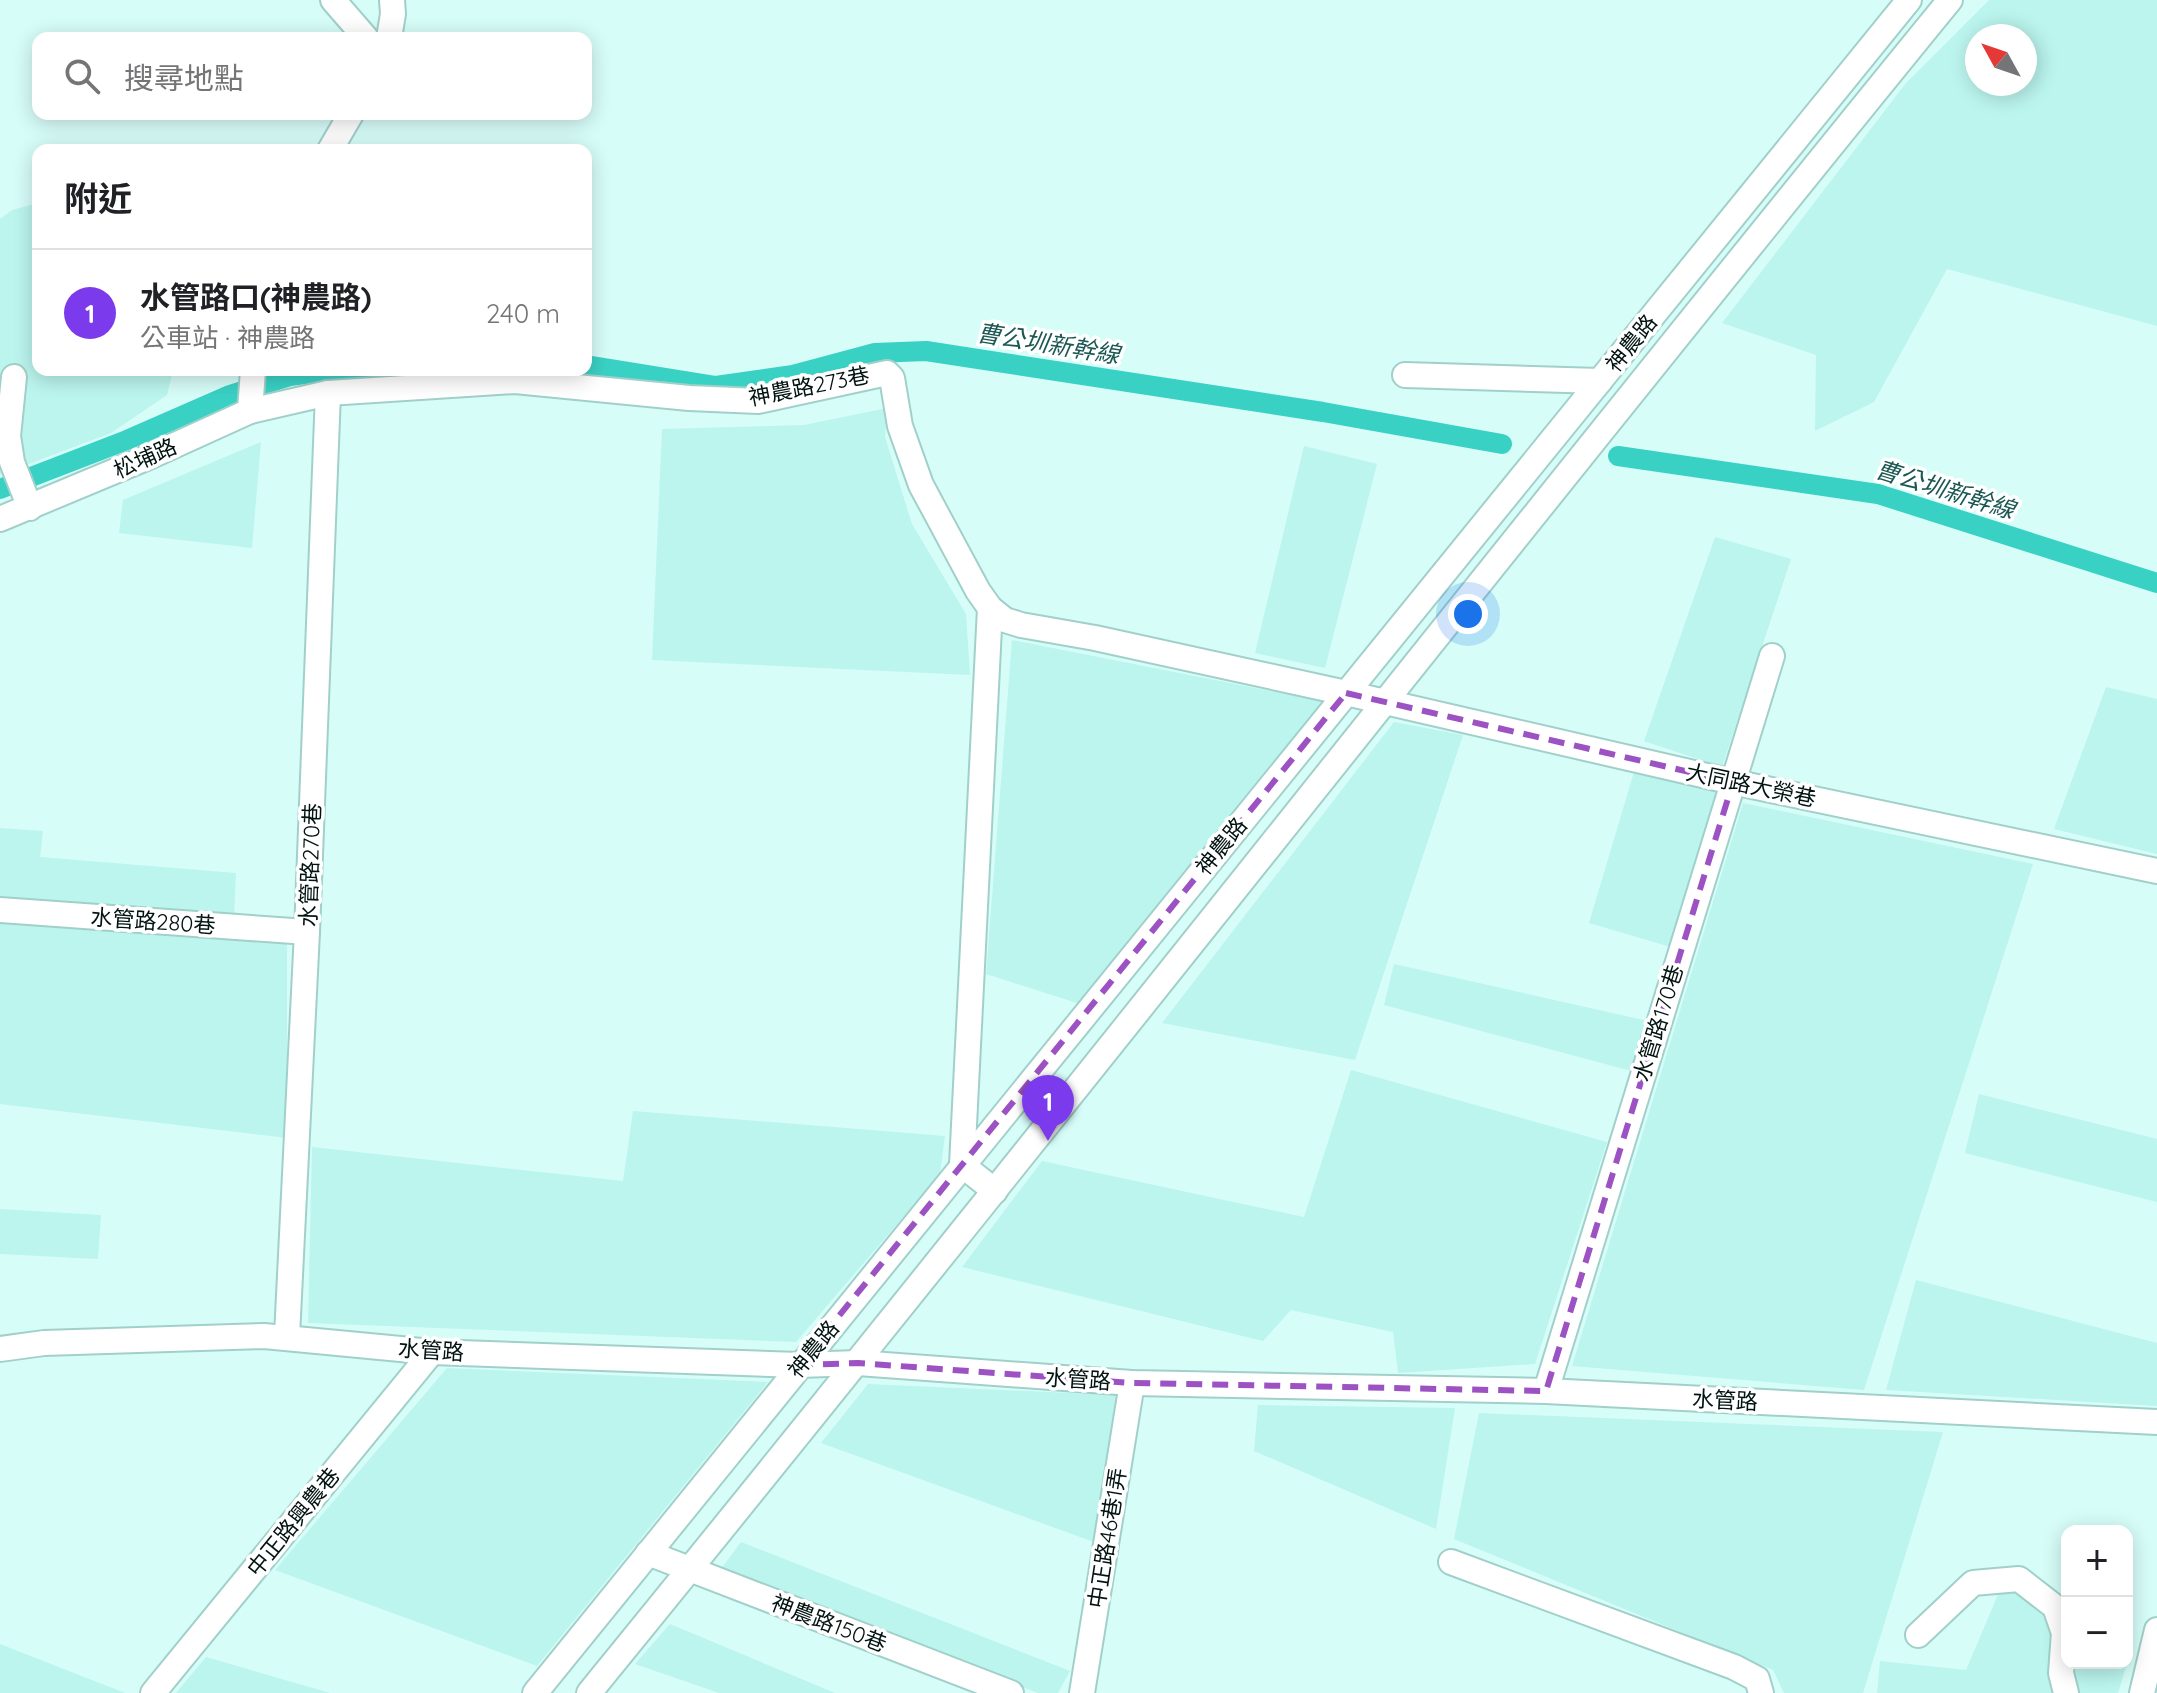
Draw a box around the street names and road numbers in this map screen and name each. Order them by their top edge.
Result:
street label: 神農路 [1599,309,1663,377]
street label: 神農路273巷 [746,361,872,411]
street label: 松埔路 [109,432,181,484]
street label: 大同路大榮巷 [1684,758,1818,812]
street label: 水管路270巷 [294,802,326,928]
street label: 神農路 [1189,812,1253,880]
street label: 水管路280巷 [90,903,216,939]
street label: 水管路170巷 [1627,961,1689,1085]
street label: 神農路 [781,1315,845,1383]
street label: 水管路 [397,1334,465,1366]
street label: 水管路 [1044,1363,1112,1395]
street label: 水管路 [1691,1384,1759,1416]
street label: 中正路興農巷 [241,1462,345,1582]
street label: 中正路46巷1弄 [1082,1466,1132,1610]
street label: 神農路150巷 [767,1588,891,1658]

